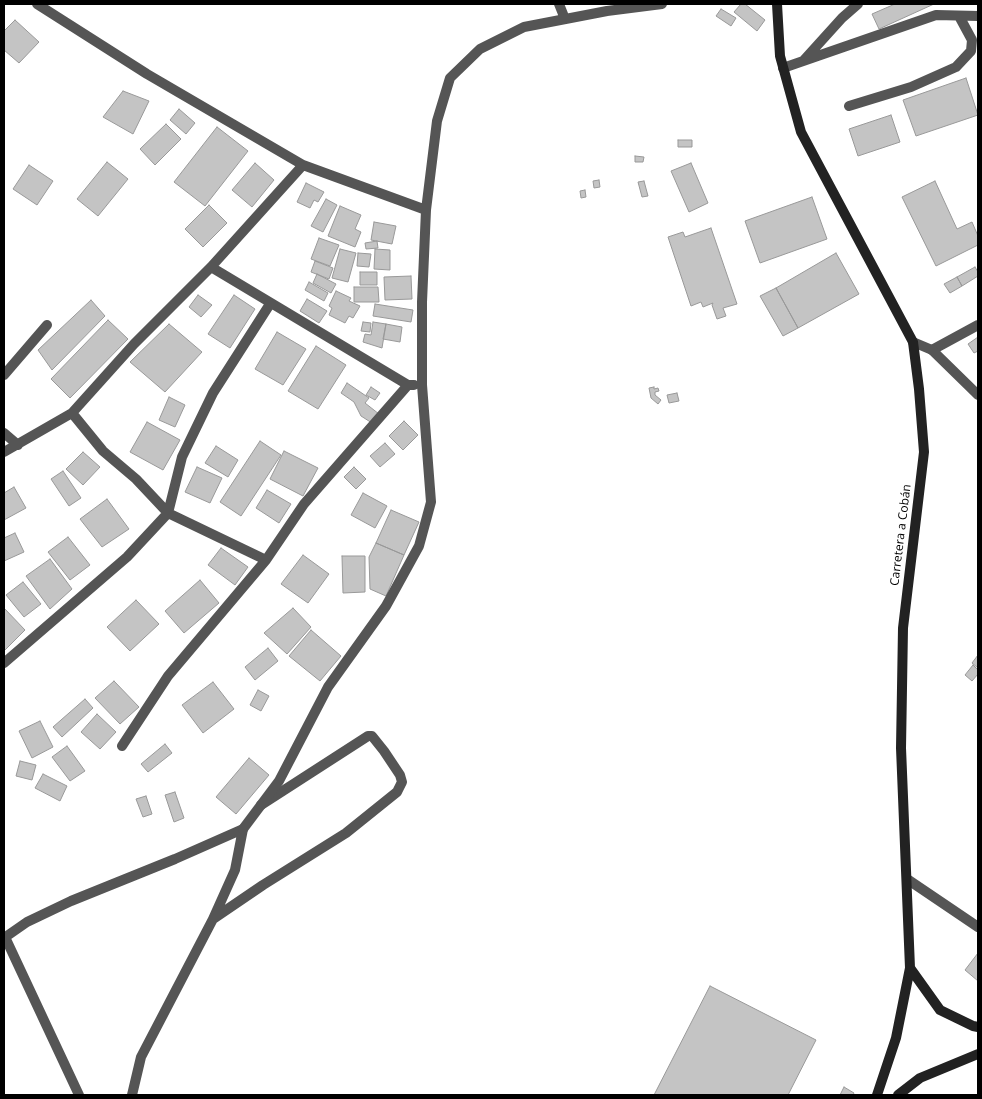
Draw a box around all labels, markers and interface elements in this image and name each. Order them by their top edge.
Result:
street label: Carretera a Cobán [888,483,914,587]

